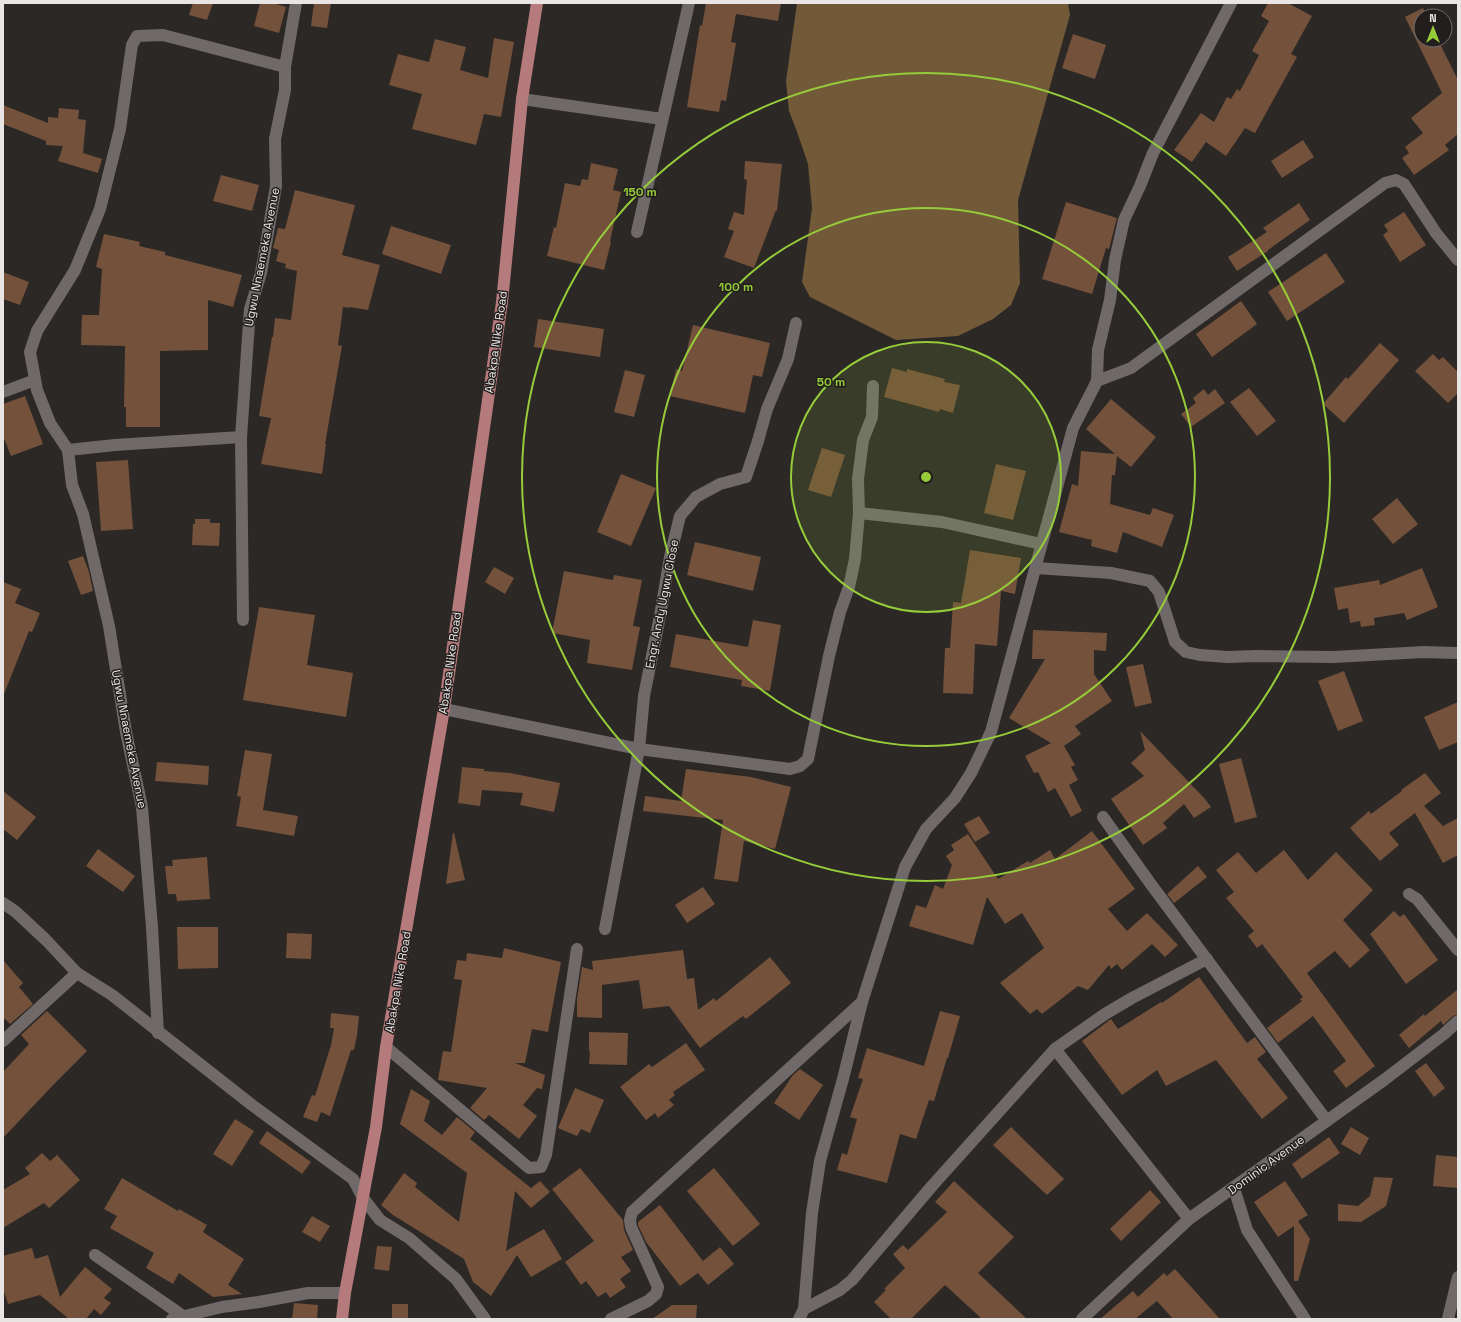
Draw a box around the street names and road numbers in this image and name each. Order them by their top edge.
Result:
street label: Ugwu Nnaemeka Avenue [241,186,283,328]
street label: Abakpa Nike Road [481,290,511,394]
street label: Engr. Andy Ugwu Close [642,538,682,670]
street label: Abakpa Nike Road [435,611,465,715]
street label: Ugwu Nnaemeka Avenue [108,668,150,810]
street label: Abakpa Nike Road [381,930,415,1034]
street label: Dominic Avenue [1224,1132,1308,1198]

